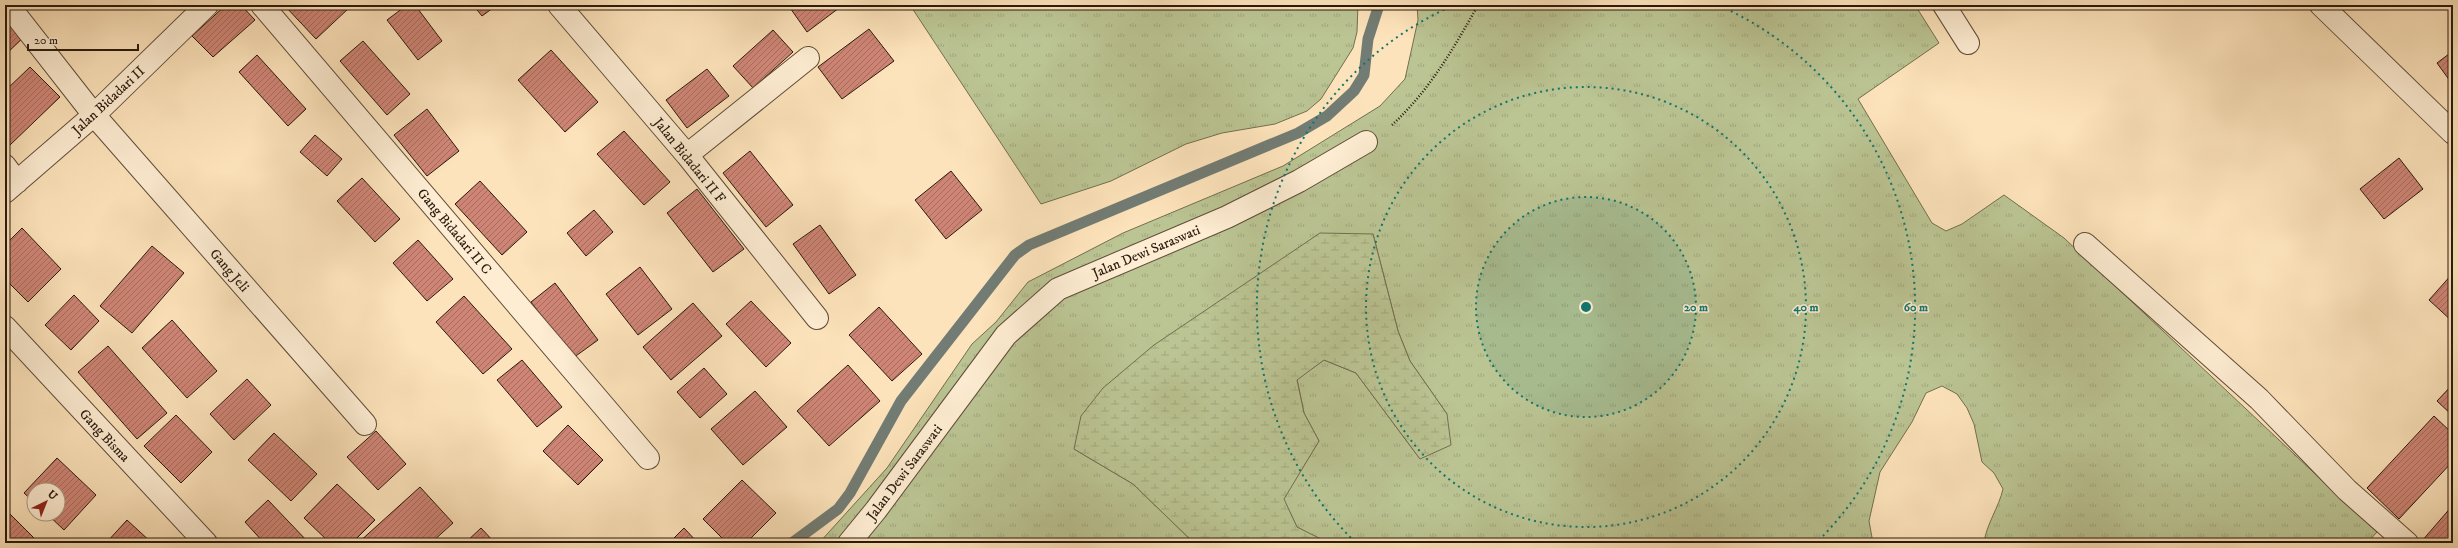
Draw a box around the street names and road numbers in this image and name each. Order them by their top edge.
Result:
street label: Jalan Bidadari II [67,62,149,141]
street label: Jalan Bidadari II F [648,113,729,207]
street label: Gang Bidadari II C [413,185,495,278]
street label: Jalan Dewi Saraswati [1088,221,1203,284]
street label: Gang Jeli [205,245,253,296]
street label: Gang Bisma [75,405,134,466]
street label: Jalan Dewi Saraswati [862,421,947,526]

